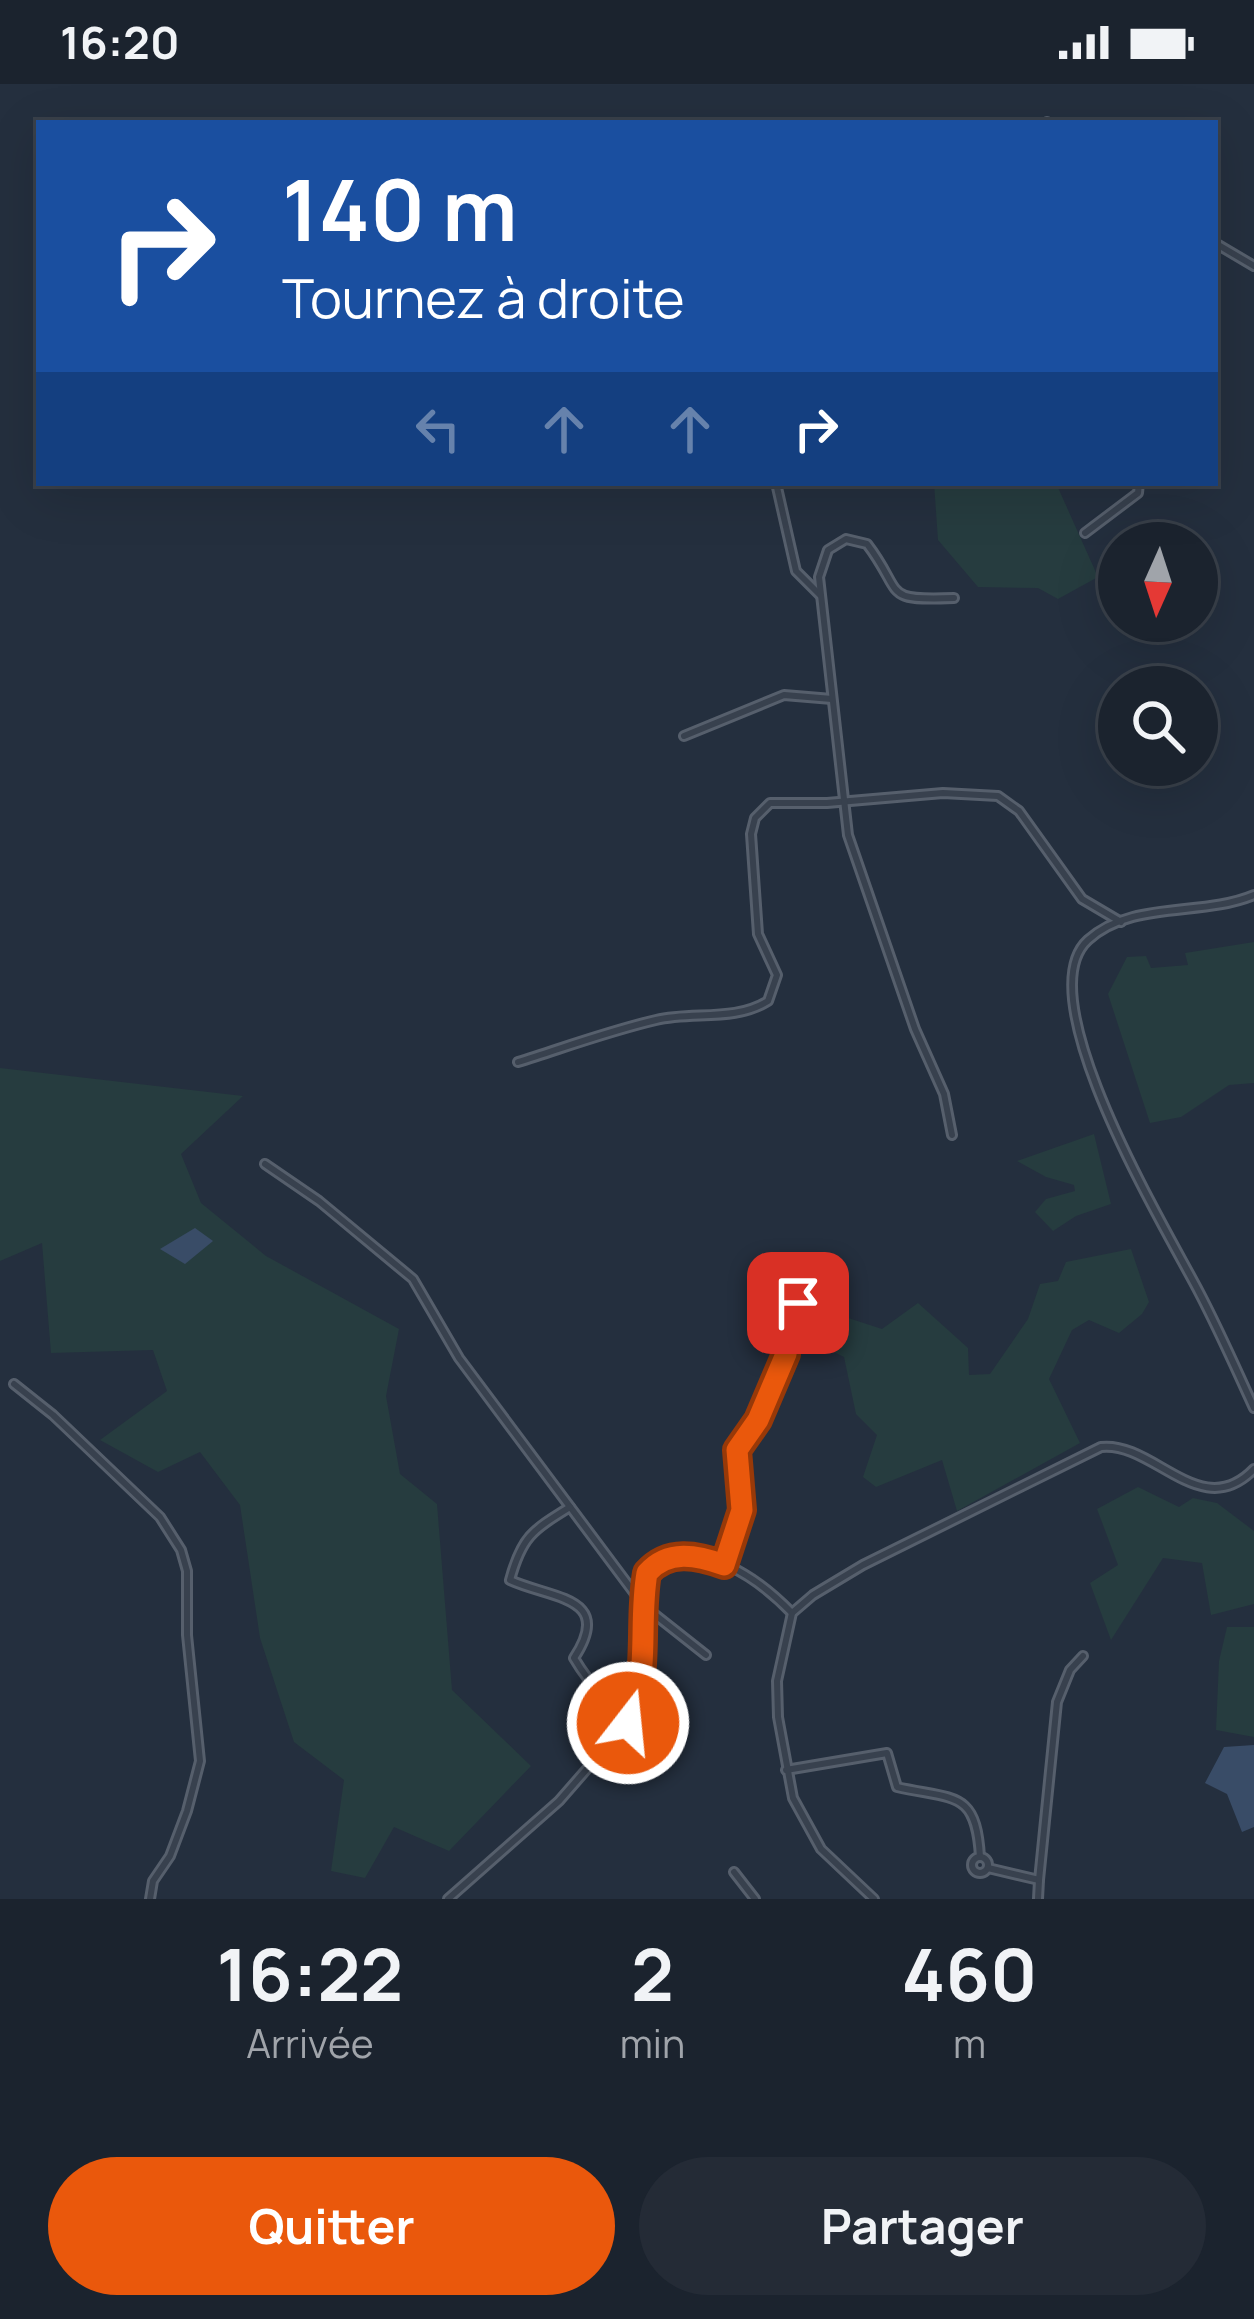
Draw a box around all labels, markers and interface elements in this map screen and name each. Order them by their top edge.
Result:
text: 16:20 [60,11,180,73]
text: 140 m [282,151,518,266]
icon: right [84,168,240,324]
text: Tournez à droite [282,260,685,334]
icon: left [405,396,471,462]
icon: ahead [531,396,597,462]
icon: ahead [657,396,723,462]
icon: right [783,396,849,462]
north arrow [1098,522,1218,642]
map controls [1098,522,1218,786]
button: search [1098,666,1218,786]
pin [747,1252,849,1354]
icon: arrive [765,1270,831,1336]
position arrow [565,1660,691,1786]
text: 16:22 [217,1924,403,2023]
text: 2 [631,1924,674,2023]
text: 460 [902,1924,1038,2023]
text: Arrivée [246,2016,374,2070]
text: min [620,2016,685,2070]
text: m [953,2016,986,2070]
button: Quitter [48,2157,615,2295]
button: Partager [639,2157,1206,2295]

